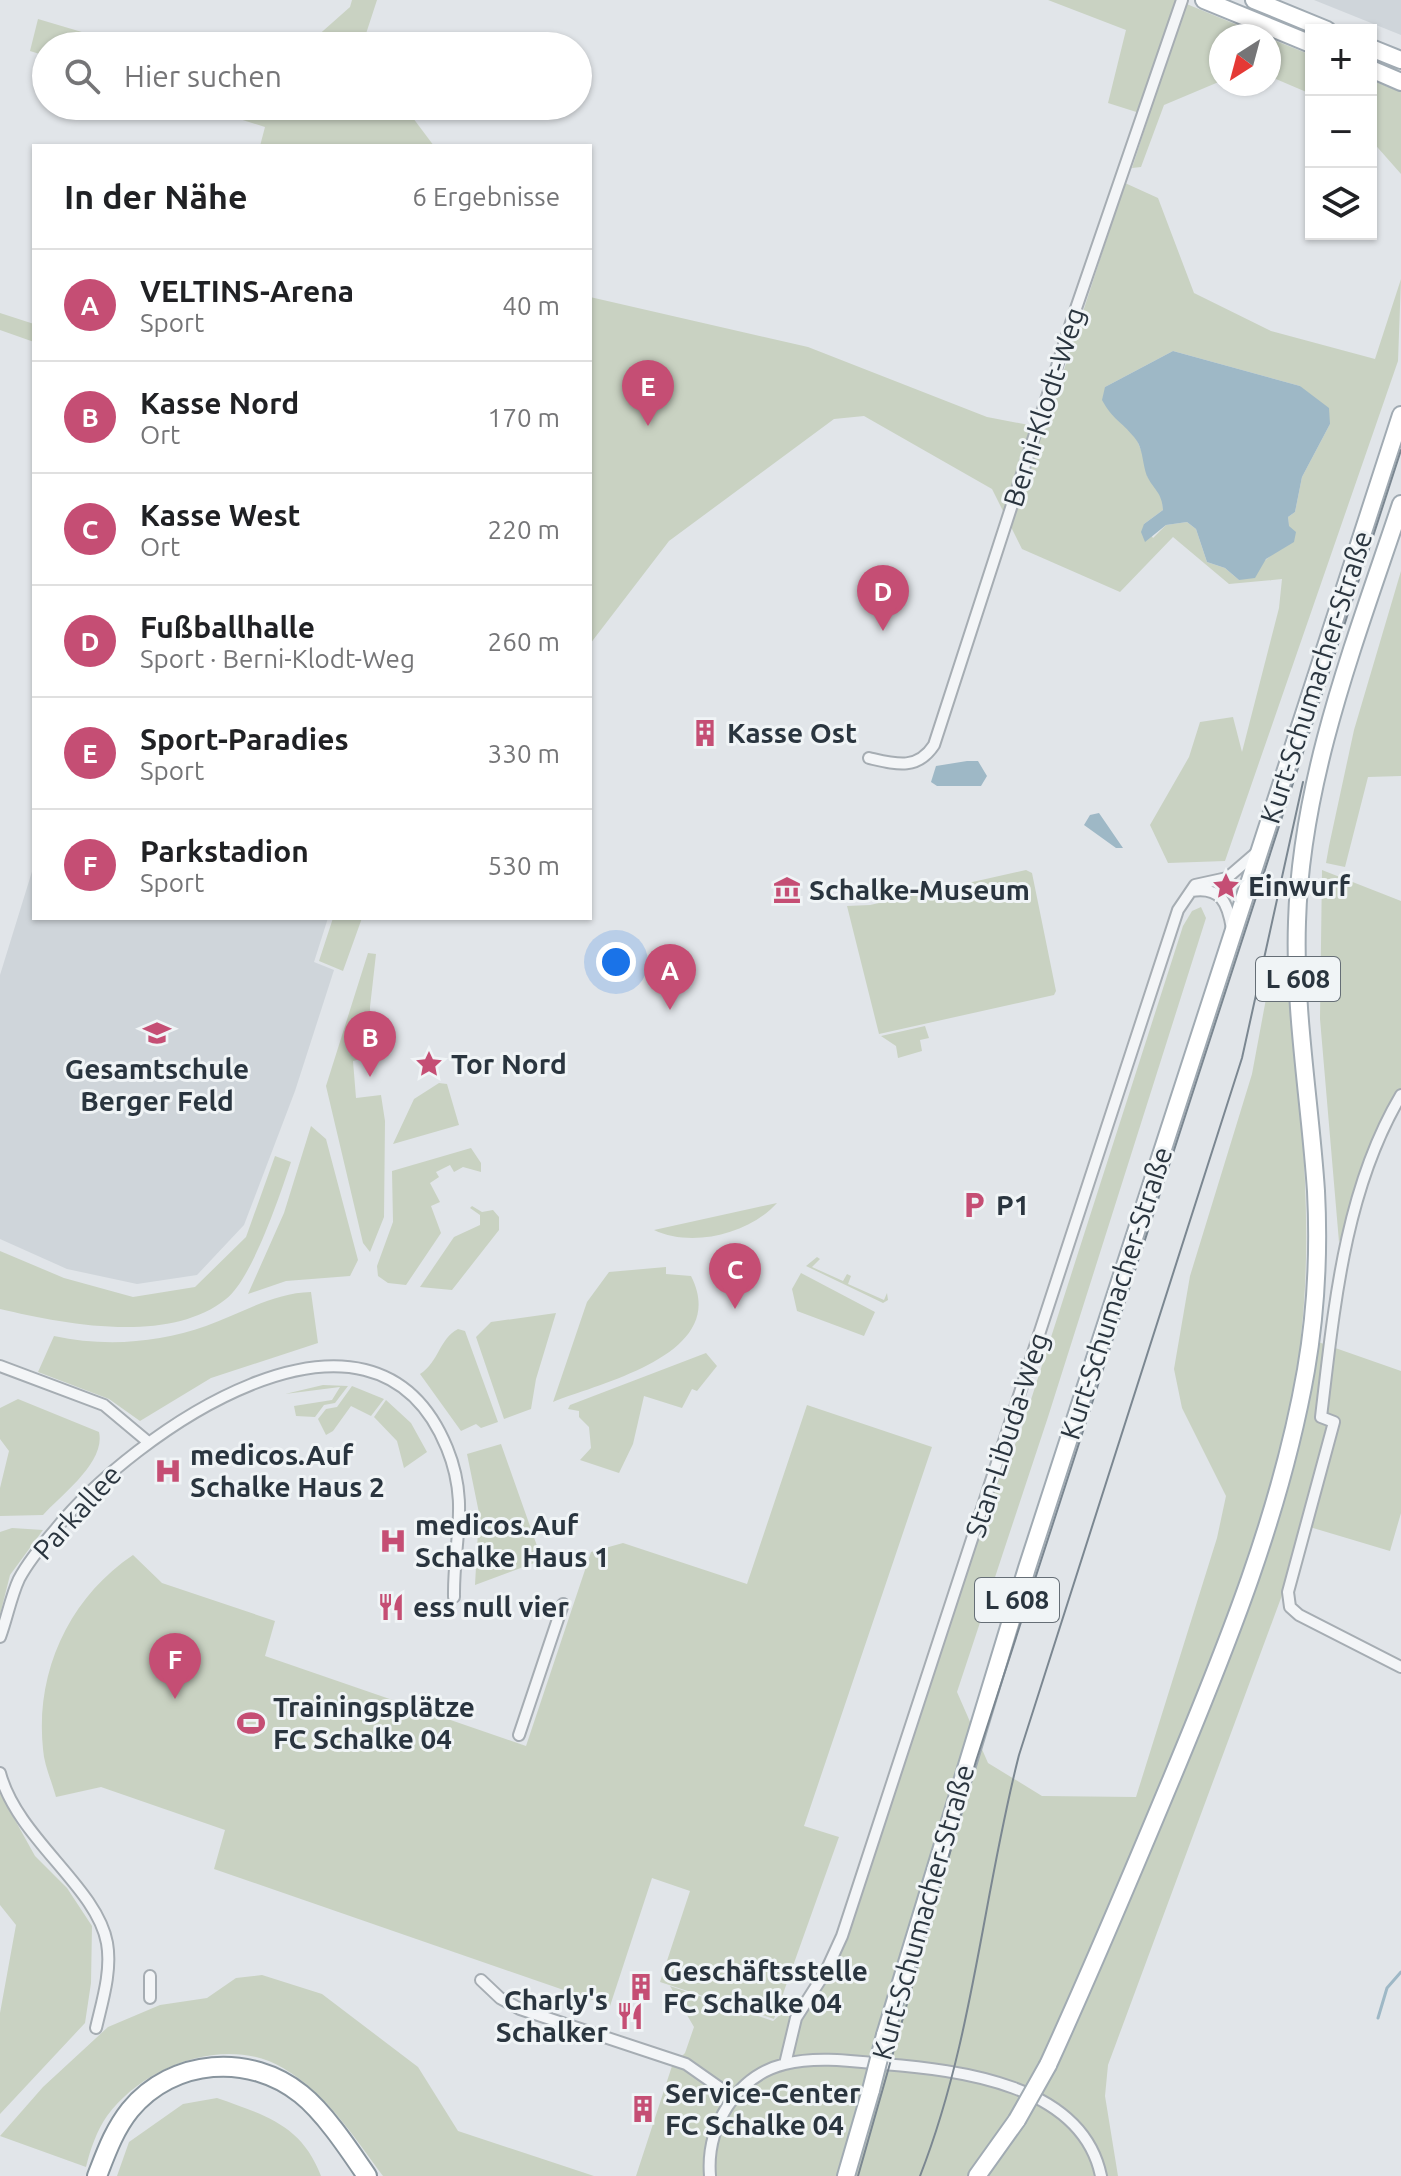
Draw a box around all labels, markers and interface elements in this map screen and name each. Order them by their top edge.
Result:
north arrow [1209,24,1281,96]
map controls [1305,24,1377,240]
button: + [1305,24,1377,96]
search box [32,32,592,120]
icon: search [60,54,104,98]
text: Hier suchen [124,59,282,93]
button: − [1305,96,1377,168]
button: layers [1305,168,1377,240]
text: In der Nähe [64,177,247,215]
text: 6 Ergebnisse [412,182,560,211]
text: VELTINS-Arena [140,274,354,308]
text: A [81,291,99,320]
text: 40 m [502,291,560,320]
street label: Berni-Klodt-Weg [997,303,1090,510]
text: Sport [140,308,204,337]
pin: E [622,360,674,426]
text: Kasse Nord [140,386,299,420]
text: B [81,403,99,432]
text: 170 m [488,403,560,432]
text: Ort [140,420,180,449]
text: Kasse West [140,498,301,532]
text: C [82,515,98,544]
text: 220 m [488,515,560,544]
street label: Kurt-Schumacher-Straße [1254,527,1378,827]
text: Ort [140,532,180,561]
pin: D [857,565,909,631]
text: Fußballhalle [140,610,315,644]
text: D [81,627,99,656]
text: 260 m [488,627,560,656]
text: Sport · Berni-Klodt-Weg [140,644,415,673]
place label: Kasse Ost [727,717,857,748]
building icon: Kasse Ost [690,718,720,748]
text: Sport-Paradies [140,722,349,756]
text: E [82,739,98,768]
text: 330 m [488,739,560,768]
text: Sport [140,756,204,785]
text: Parkstadion [140,834,309,868]
text: F [83,851,97,880]
text: 530 m [488,851,560,880]
text: Sport [140,868,204,897]
place label: Einwurf [1248,870,1350,901]
place icon: Einwurf [1211,871,1241,901]
place label: Schalke-Museum [809,874,1030,905]
museum icon: Schalke-Museum [772,875,802,905]
your location [596,942,636,982]
pin: A [644,944,696,1010]
road number: L 608 [1256,957,1340,1001]
pin: B [344,1011,396,1077]
school or university icon: Gesamtschule Berger Feld [142,1018,172,1048]
place label: Tor Nord [451,1048,567,1079]
place icon: Tor Nord [414,1049,444,1079]
place label: Gesamtschule Berger Feld [65,1053,249,1116]
street label: Kurt-Schumacher-Straße [1054,1143,1178,1443]
place label: P1 [996,1189,1030,1220]
parking icon: P1 [959,1190,989,1220]
pin: C [709,1243,761,1309]
street label: Stan-Libuda-Weg [959,1329,1054,1541]
place label: medicos.Auf Schalke Haus 2 [190,1439,385,1502]
hospital icon: medicos.Auf Schalke Haus 2 [153,1456,183,1486]
street label: Parkallee [26,1458,127,1565]
place label: medicos.Auf Schalke Haus 1 [415,1509,610,1572]
hospital icon: medicos.Auf Schalke Haus 1 [378,1526,408,1556]
road number: L 608 [975,1578,1059,1622]
place label: ess null vier [413,1591,569,1622]
restaurant icon: ess null vier [376,1592,406,1622]
pin: F [149,1633,201,1699]
place label: Trainingsplätze FC Schalke 04 [273,1691,475,1754]
sports icon: Trainingsplätze FC Schalke 04 [236,1708,266,1738]
street label: Kurt-Schumacher-Straße [865,1761,980,2063]
place label: Geschäftsstelle FC Schalke 04 [663,1955,868,2018]
building icon: Geschäftsstelle FC Schalke 04 [626,1972,656,2002]
place label: Charly's Schalker [496,1984,608,2047]
restaurant icon: Charly's Schalker [615,2001,645,2031]
place label: Service-Center FC Schalke 04 [665,2077,861,2140]
building icon: Service-Center FC Schalke 04 [628,2094,658,2124]

